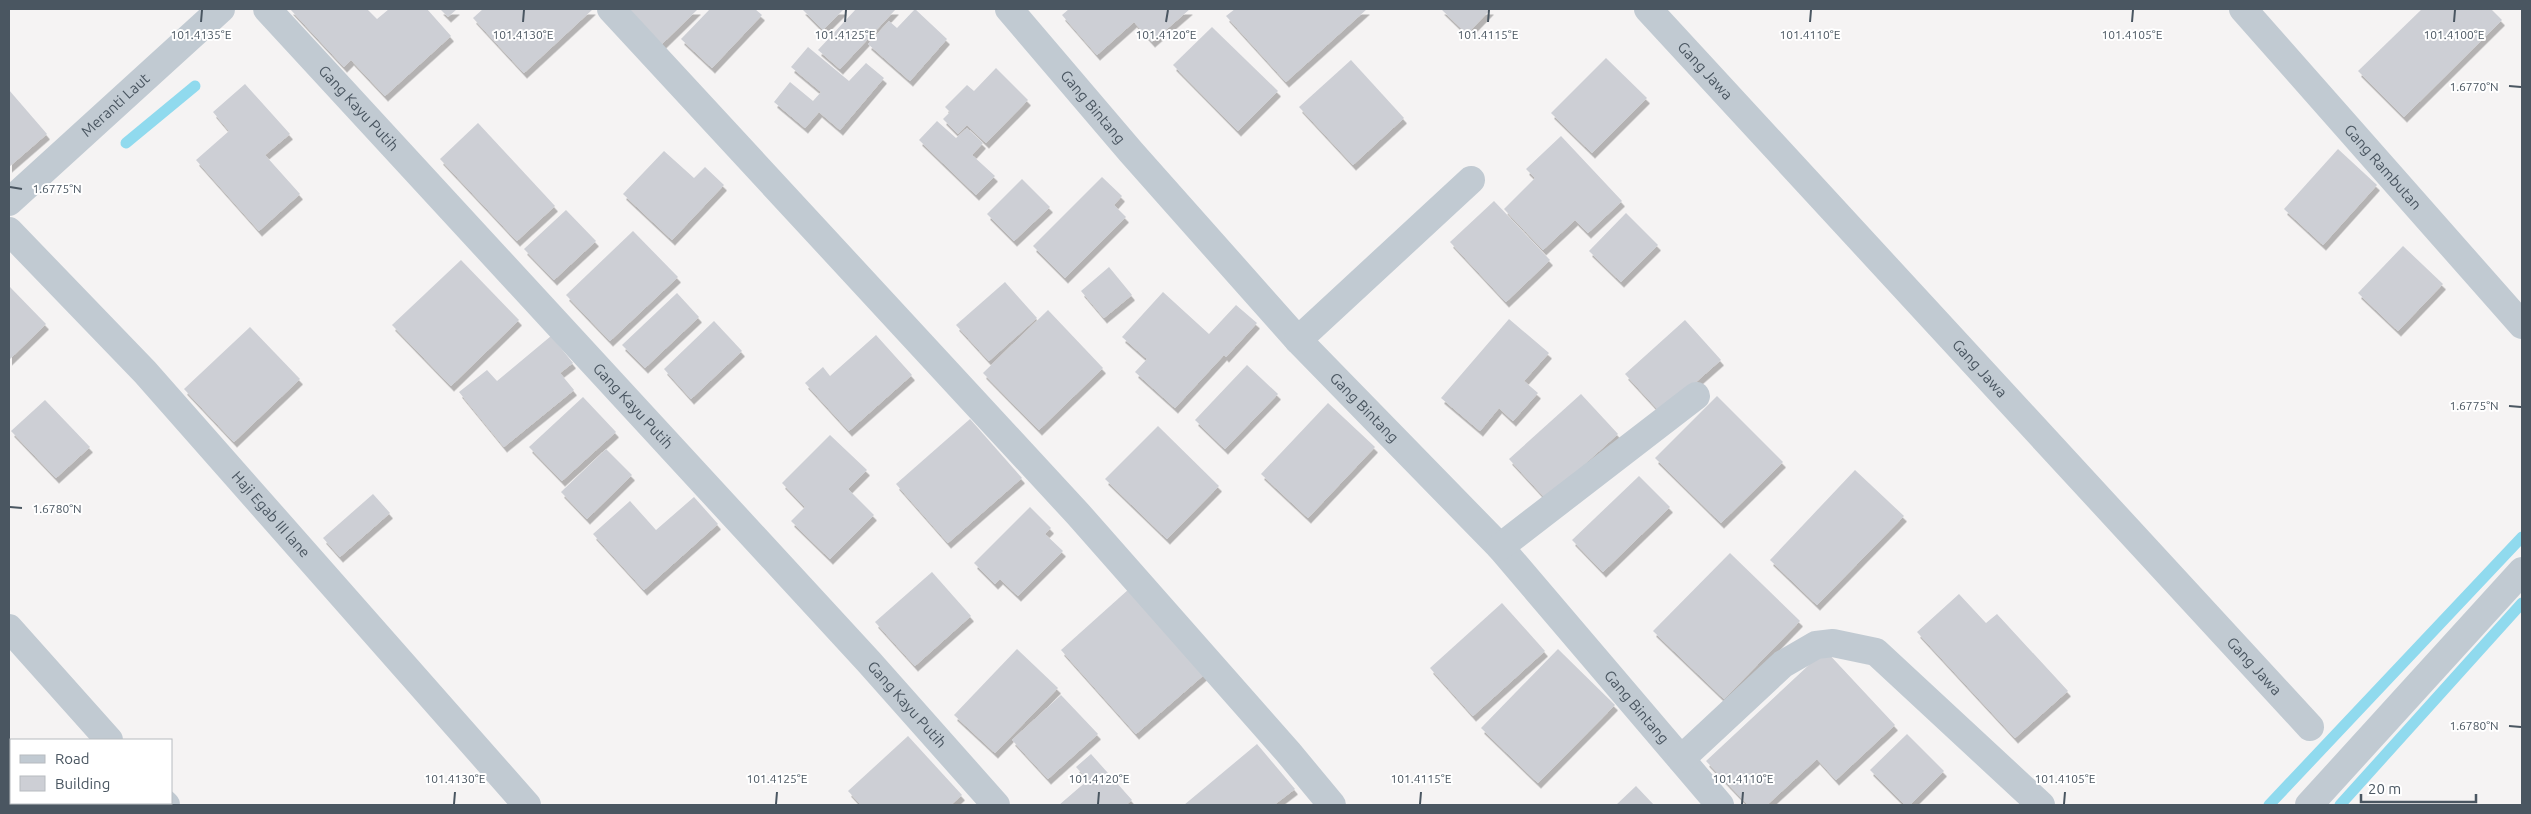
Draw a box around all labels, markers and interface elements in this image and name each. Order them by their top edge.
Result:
text: 101.4135°E [171,28,232,41]
text: 101.4130°E [493,28,554,41]
text: 101.4125°E [815,28,876,41]
text: 101.4120°E [1136,28,1197,41]
text: 101.4115°E [1458,28,1519,41]
text: 101.4110°E [1780,28,1841,41]
text: 101.4105°E [2102,28,2163,41]
text: 101.4100°E [2424,28,2485,41]
street label: Gang Jawa [1674,38,1736,103]
street label: Gang Kayu Putih [315,62,402,154]
street label: Gang Bintang [1057,67,1129,147]
street label: Meranti Laut [78,69,153,140]
text: 1.6770°N [2449,80,2499,93]
street label: Gang Rambutan [2341,121,2425,213]
text: 1.6775°N [32,182,82,195]
street label: Gang Jawa [1949,336,2011,401]
street label: Gang Kayu Putih [590,359,677,452]
street label: Gang Bintang [1327,369,1402,446]
text: 1.6775°N [2449,399,2499,412]
street label: Haji Egab III lane [229,468,314,561]
text: 1.6780°N [32,502,82,515]
street label: Gang Jawa [2223,633,2285,698]
street label: Gang Kayu Putih [864,657,950,751]
street label: Gang Bintang [1601,667,1673,747]
text: 1.6780°N [2449,719,2499,732]
legend [10,739,172,804]
text: Road [55,750,90,767]
text: 101.4130°E [425,772,486,785]
text: 101.4125°E [747,772,808,785]
text: 101.4120°E [1069,772,1130,785]
text: 101.4115°E [1391,772,1452,785]
text: 101.4110°E [1713,772,1774,785]
text: 101.4105°E [2035,772,2096,785]
scale bar [2361,772,2476,804]
text: Building [55,775,110,792]
text: 20 m [2368,780,2401,797]

